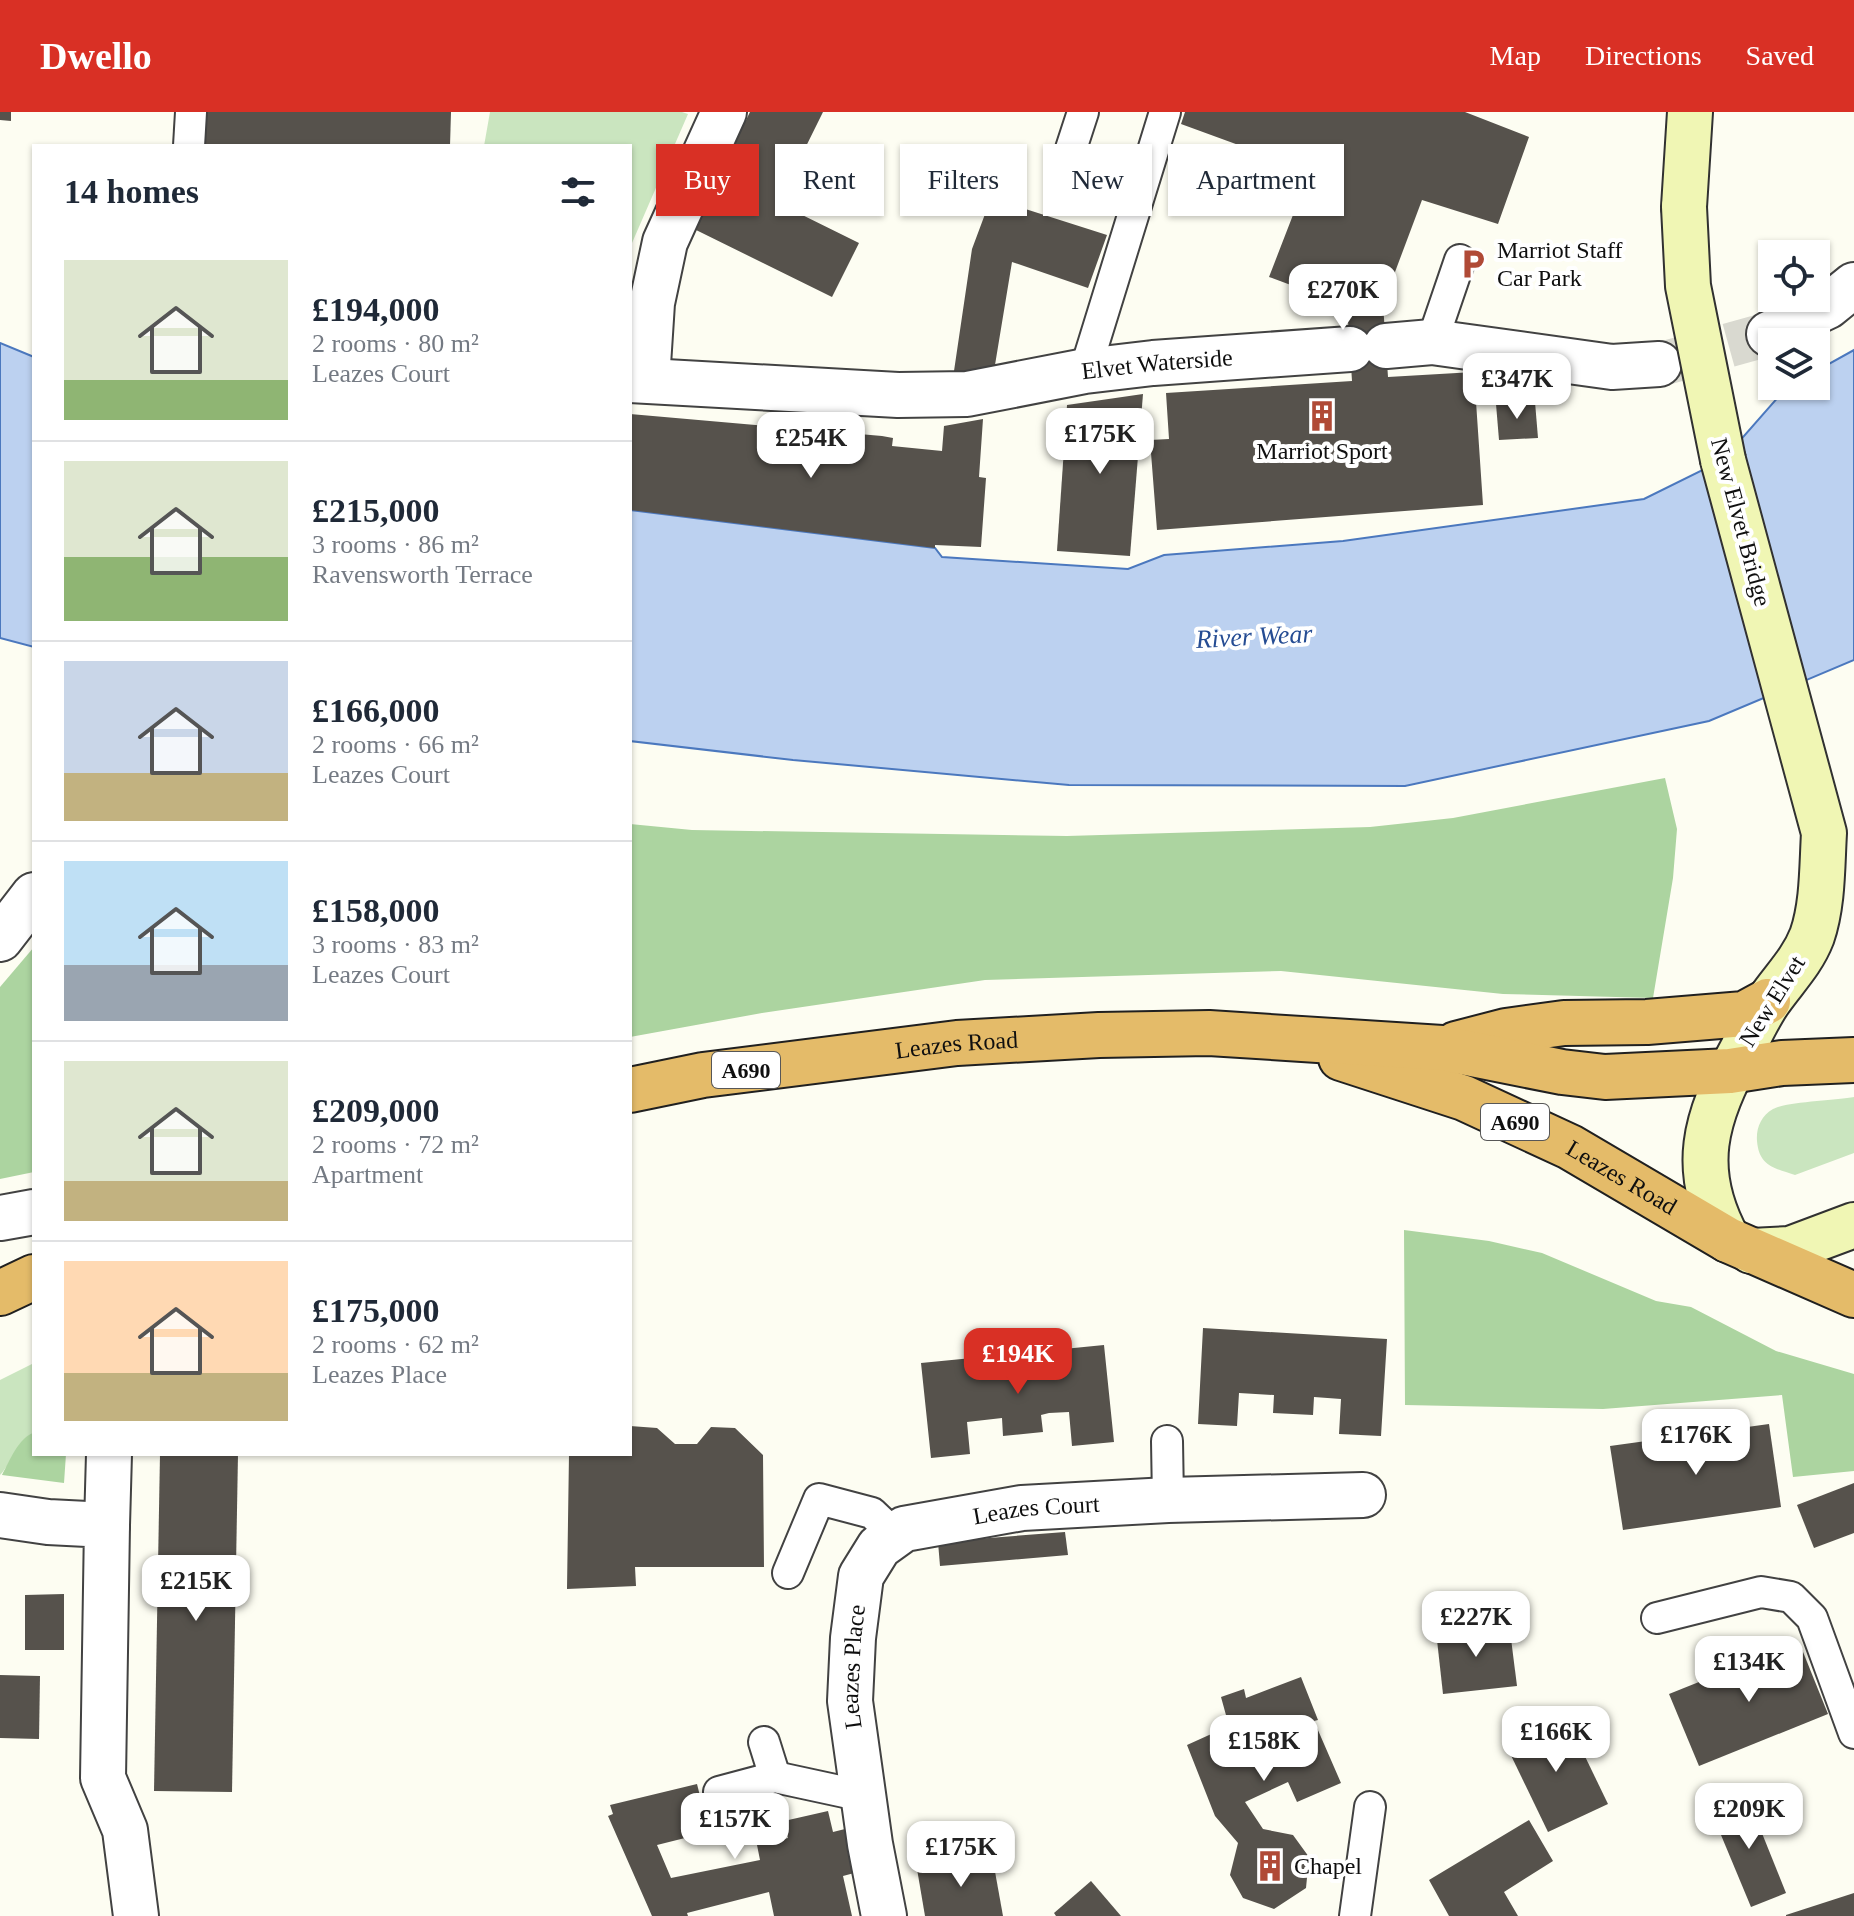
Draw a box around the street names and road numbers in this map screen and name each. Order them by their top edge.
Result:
street label: Elvet Waterside [1080,344,1233,384]
street label: New Elvet Bridge [1706,435,1776,609]
street label: New Elvet [1734,951,1810,1051]
street label: Leazes Road [894,1027,1019,1064]
road number: A690 [712,1052,780,1088]
road number: A690 [1481,1104,1549,1140]
street label: Leazes Road [1562,1135,1681,1220]
street label: Leazes Court [971,1491,1100,1530]
street label: Leazes Place [837,1603,870,1731]

